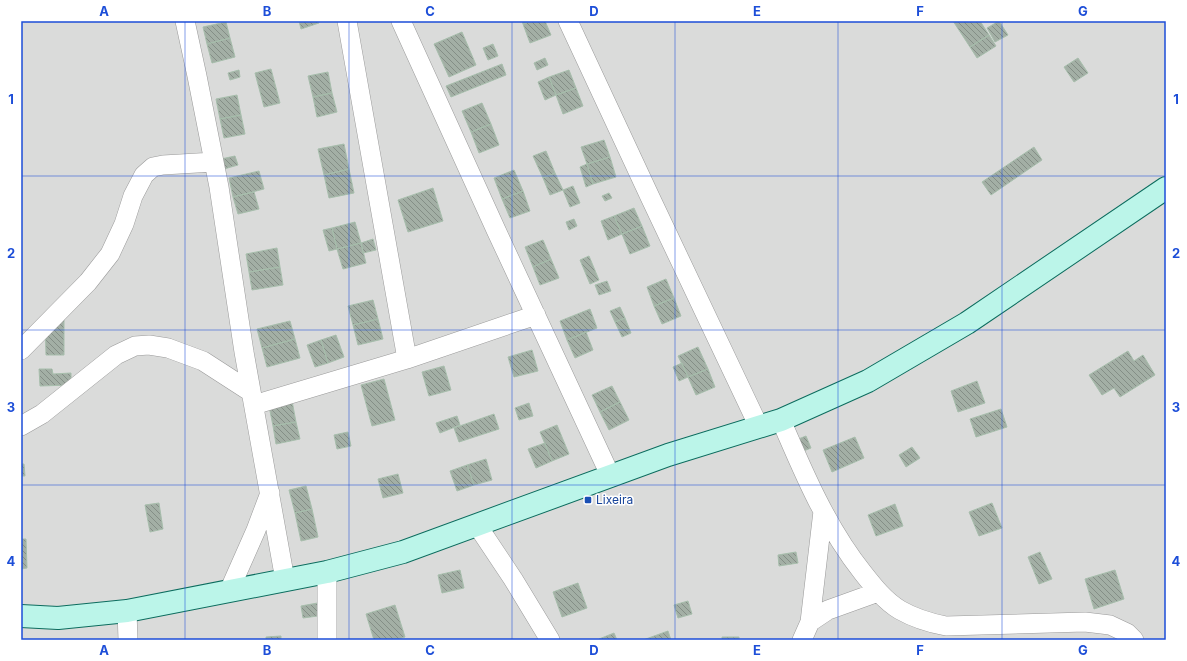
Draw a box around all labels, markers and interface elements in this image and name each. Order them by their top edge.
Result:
text: A [99,3,109,19]
text: B [263,3,272,19]
text: C [425,3,435,19]
text: D [589,3,599,19]
text: E [753,3,761,19]
text: F [916,3,924,19]
text: G [1078,3,1088,19]
text: 1 [8,91,14,107]
text: 1 [1173,91,1179,107]
text: 2 [7,245,15,261]
text: 2 [1172,245,1180,261]
text: 3 [7,399,15,415]
text: 3 [1172,399,1180,415]
place label: Lixeira [596,492,633,507]
marker: Lixeira [583,495,593,505]
text: 4 [7,553,16,569]
text: 4 [1172,553,1181,569]
text: A [99,642,109,658]
text: B [263,642,272,658]
text: C [425,642,435,658]
text: D [589,642,599,658]
text: E [753,642,761,658]
text: F [916,642,924,658]
text: G [1078,642,1088,658]

